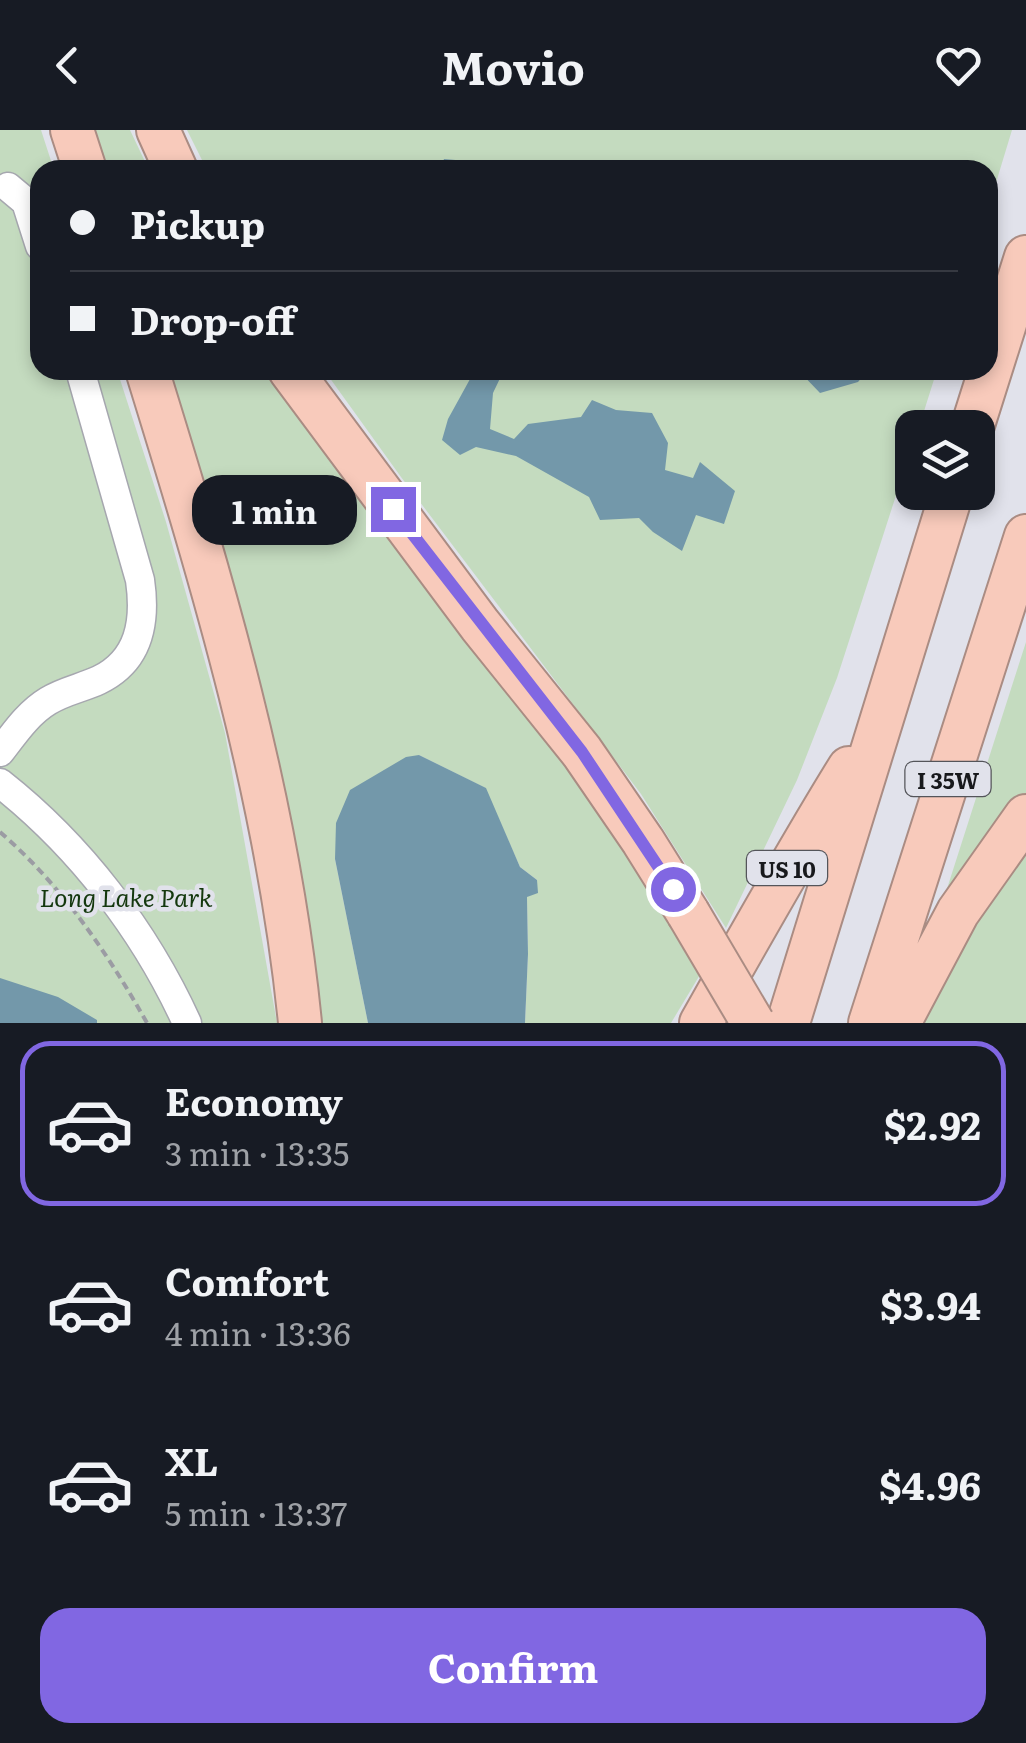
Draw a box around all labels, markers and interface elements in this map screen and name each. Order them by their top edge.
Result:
text: Movio [441,32,585,99]
icon: back [40,38,95,93]
icon: heart [931,38,986,93]
text: Pickup [130,194,265,251]
text: Drop-off [130,290,295,347]
map controls [895,410,995,510]
button: layers [895,410,995,510]
callout: 1 min [193,474,358,544]
text: 1 min [232,486,317,534]
route end [371,487,416,532]
road number: I 35W [906,762,990,796]
road number: US 10 [747,851,827,885]
route start [651,867,696,912]
park label: Long Lake Park [39,878,213,915]
text: Economy [165,1071,343,1128]
icon: car [45,1079,135,1169]
text: $2.92 [884,1095,981,1152]
text: 3 min · 13:35 [165,1128,349,1176]
text: Comfort [165,1251,329,1308]
icon: car [45,1259,135,1349]
text: $3.94 [880,1275,981,1332]
text: 4 min · 13:36 [165,1308,351,1356]
text: XL [165,1431,218,1488]
icon: car [45,1439,135,1529]
text: $4.96 [879,1455,981,1512]
text: 5 min · 13:37 [165,1488,347,1536]
button: Confirm [40,1608,986,1723]

